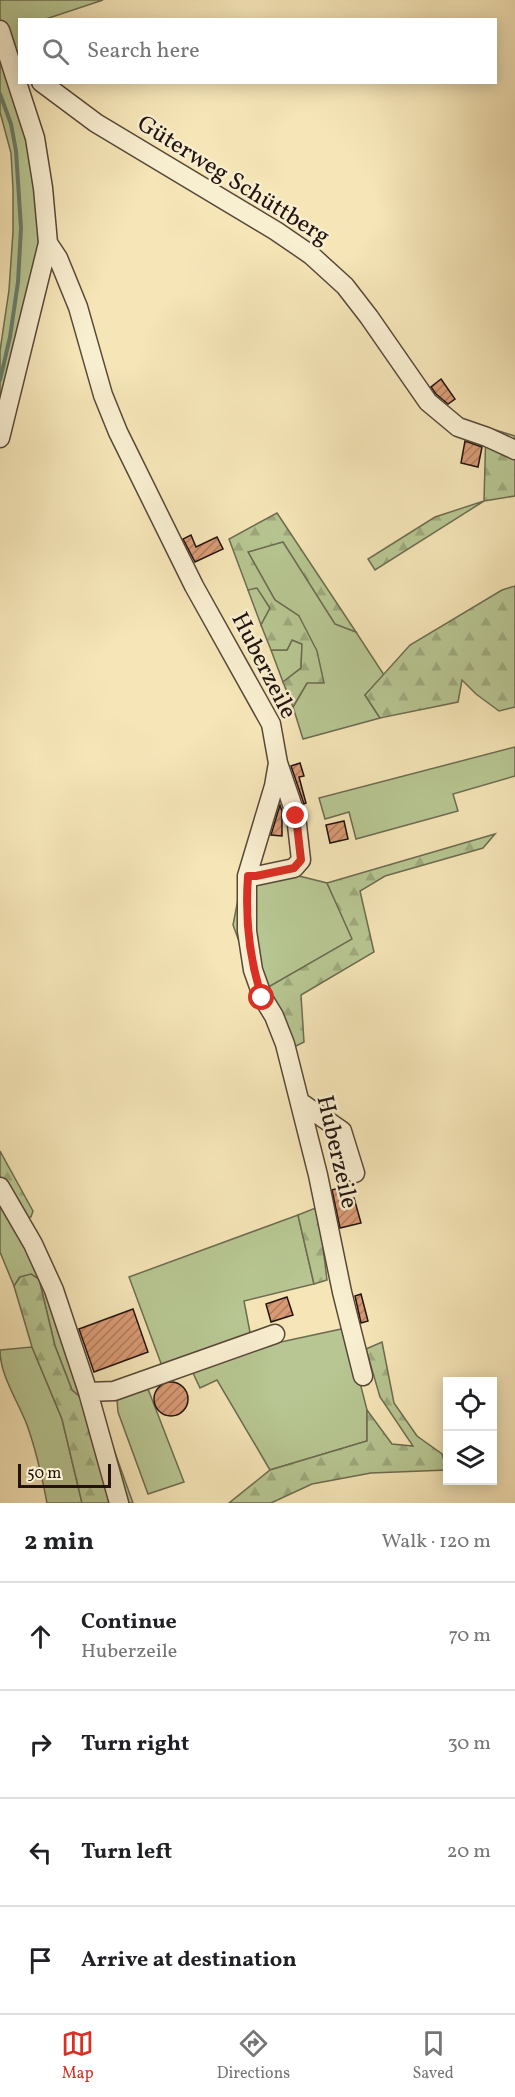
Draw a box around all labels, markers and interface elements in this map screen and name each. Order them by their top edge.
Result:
search box [18,18,497,84]
icon: search [39,35,72,68]
text: Search here [87,36,200,67]
street label: Güterweg Schüttberg [130,108,336,254]
street label: Huberzeile [222,607,304,725]
route end [282,802,308,828]
route start [248,984,274,1010]
street label: Huberzeile [306,1092,366,1212]
map controls [443,1377,497,1485]
button: locate [443,1377,497,1431]
button: layers [443,1431,497,1485]
scale bar [18,1461,111,1488]
text: 50 m [27,1463,61,1485]
text: 2 min [24,1524,94,1560]
text: Walk · 120 m [382,1528,491,1556]
text: Continue [81,1607,177,1638]
icon: ahead [24,1620,57,1653]
text: 70 m [448,1622,491,1650]
text: Huberzeile [81,1638,177,1666]
icon: right [24,1728,57,1761]
text: Turn right [81,1729,189,1760]
text: 30 m [447,1730,491,1758]
icon: left [24,1836,57,1869]
text: Turn left [81,1837,172,1868]
text: 20 m [447,1838,491,1866]
icon: arrive [24,1944,57,1977]
text: Arrive at destination [81,1945,297,1976]
tab: Map [61,2027,94,2085]
tab: Directions [217,2027,290,2085]
tab: Saved [413,2027,454,2085]

